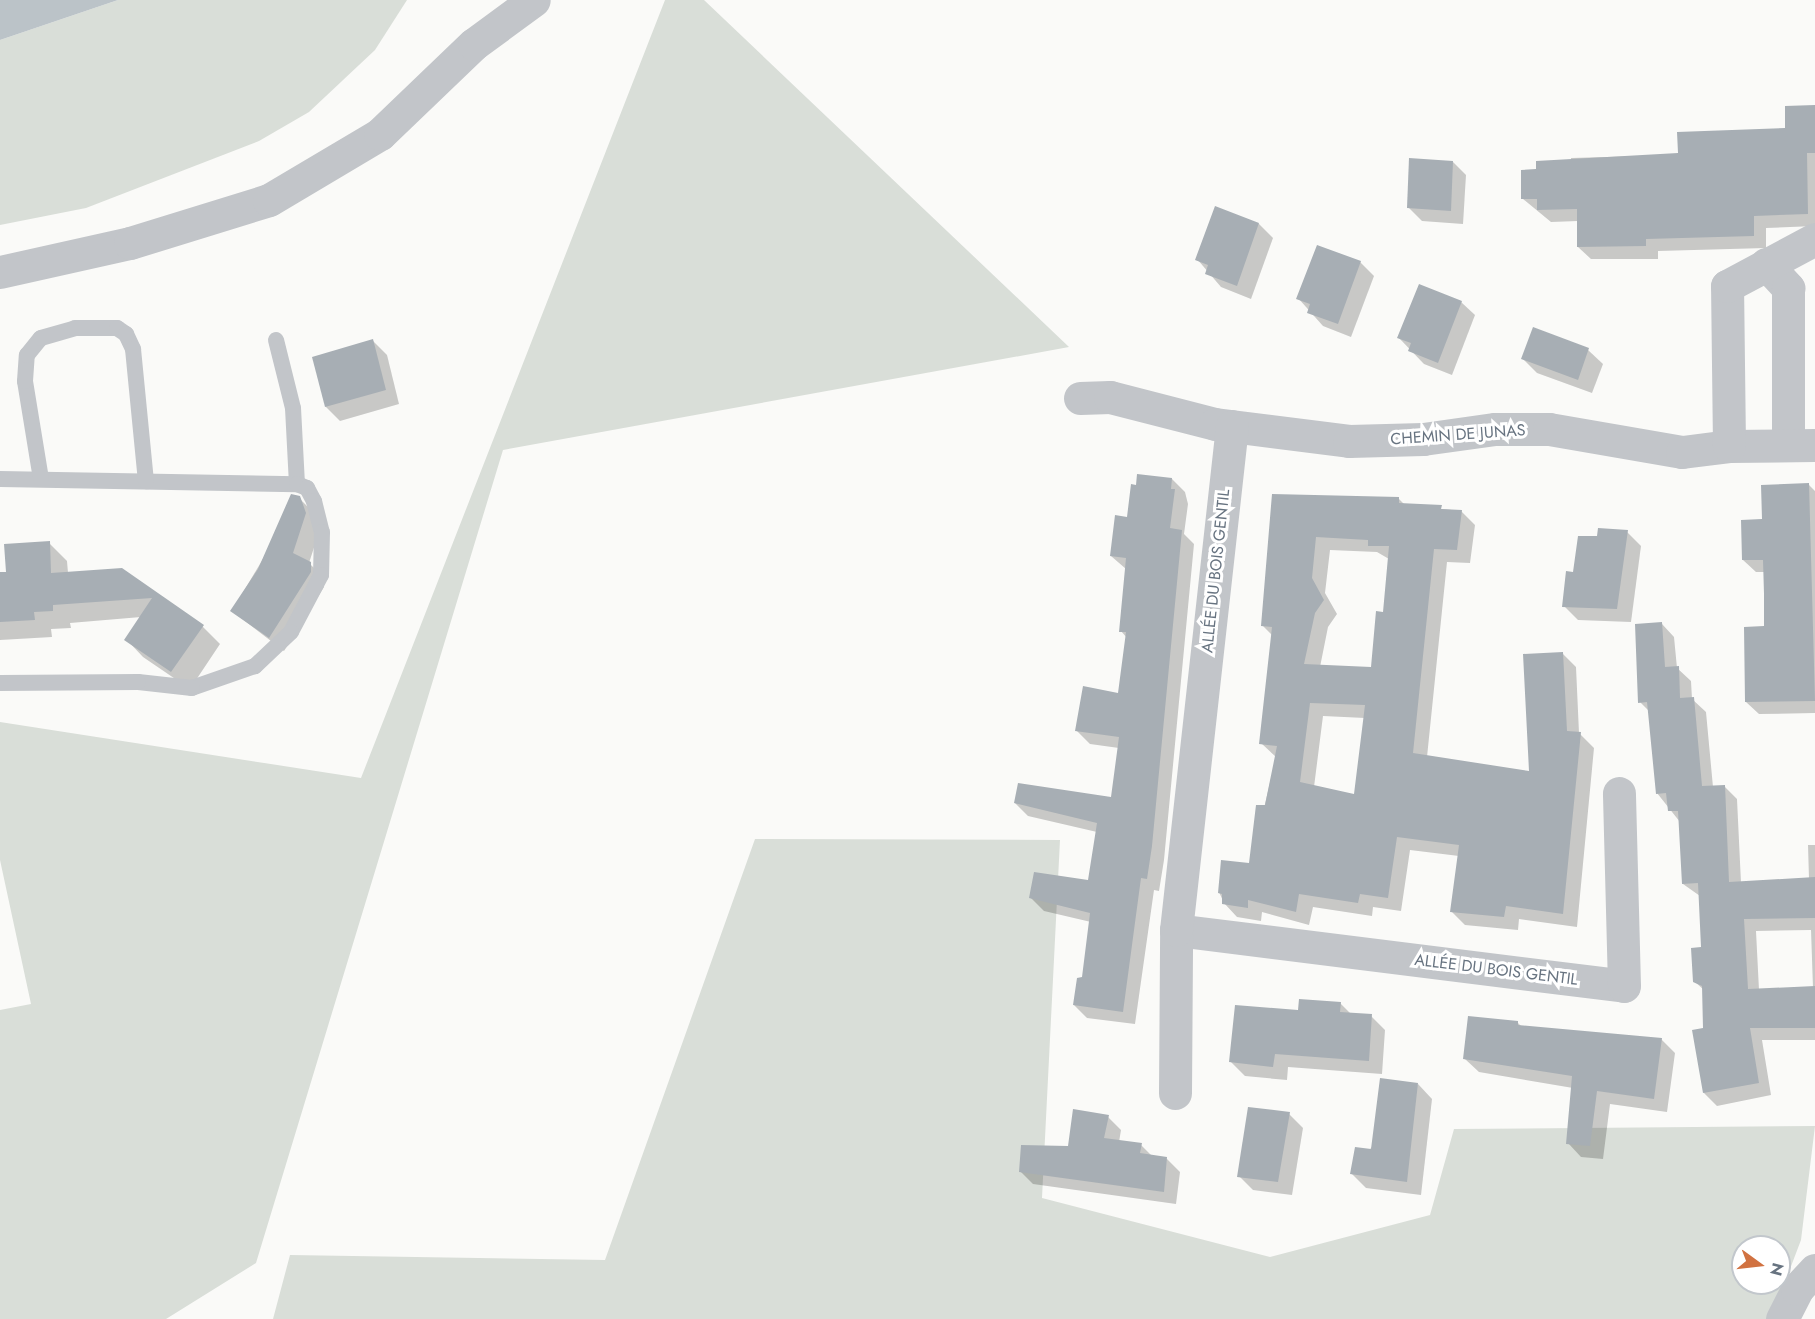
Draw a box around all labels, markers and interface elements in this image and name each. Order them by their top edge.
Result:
street label: CHEMIN DE JUNAS [1390,421,1526,449]
street label: ALLÉE DU BOIS GENTIL [1198,488,1234,654]
street label: ALLÉE DU BOIS GENTIL [1413,950,1579,990]
north arrow [1731,1235,1791,1295]
text: N [1764,1260,1790,1278]

